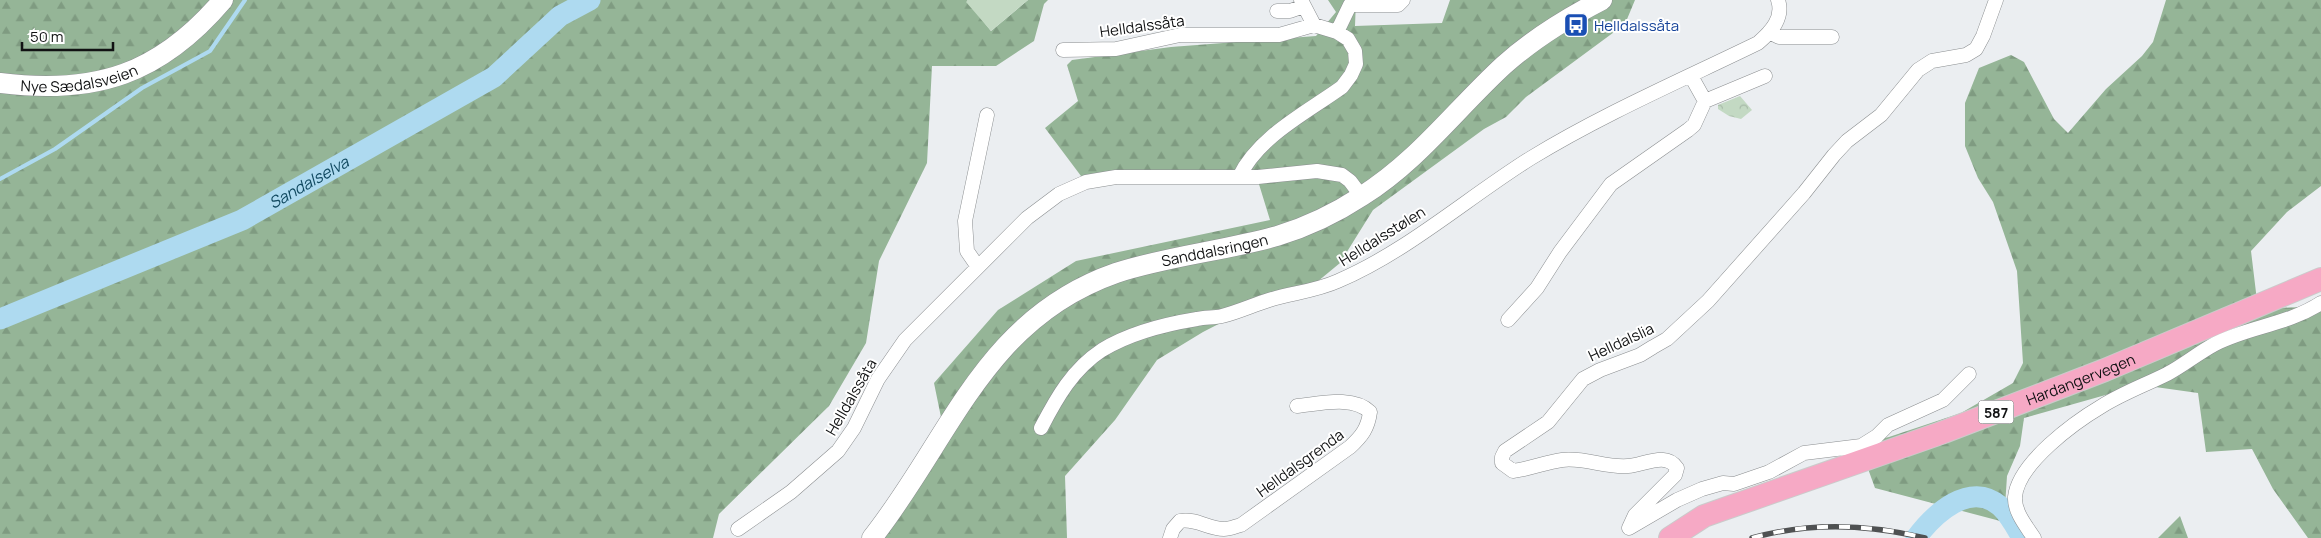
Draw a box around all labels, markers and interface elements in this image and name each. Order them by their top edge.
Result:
street label: Helldalssåta [1098,10,1186,42]
bus stop icon: Helldalssåta [1563,12,1589,38]
place label: Helldalssåta [1594,15,1679,36]
scale bar [22,20,114,52]
text: 50 m [30,26,64,47]
street label: Nye Sædalsveien [20,59,141,97]
water label: Sandalselva [265,150,353,214]
street label: Helldalsstølen [1335,201,1429,271]
street label: Sanddalsringen [1159,228,1270,271]
street label: Helldalslia [1585,318,1657,366]
street label: Hardangervegen [2023,348,2138,410]
street label: Helldalssåta [821,355,881,439]
road number: 587 [1978,401,2014,424]
street label: Helldalsgrenda [1252,424,1348,502]

